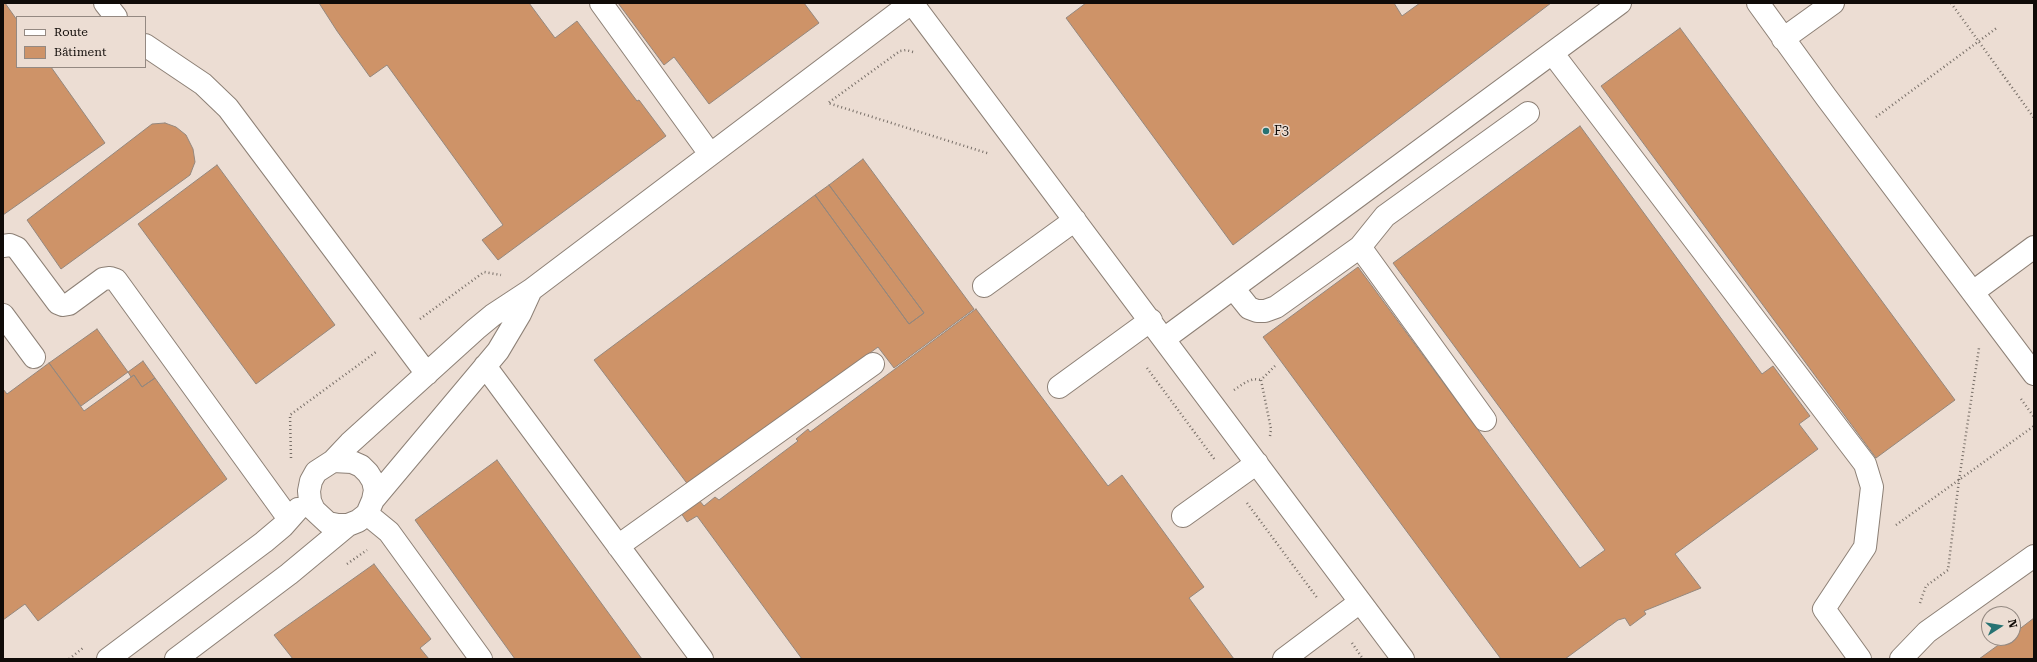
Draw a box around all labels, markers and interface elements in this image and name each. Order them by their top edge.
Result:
legend [16,16,146,68]
text: Route [54,25,88,39]
text: Bâtiment [54,45,106,59]
place label: F3 [1274,123,1289,139]
marker: F3 [1261,126,1271,136]
north arrow [1981,606,2021,646]
text: N [2005,618,2019,629]

